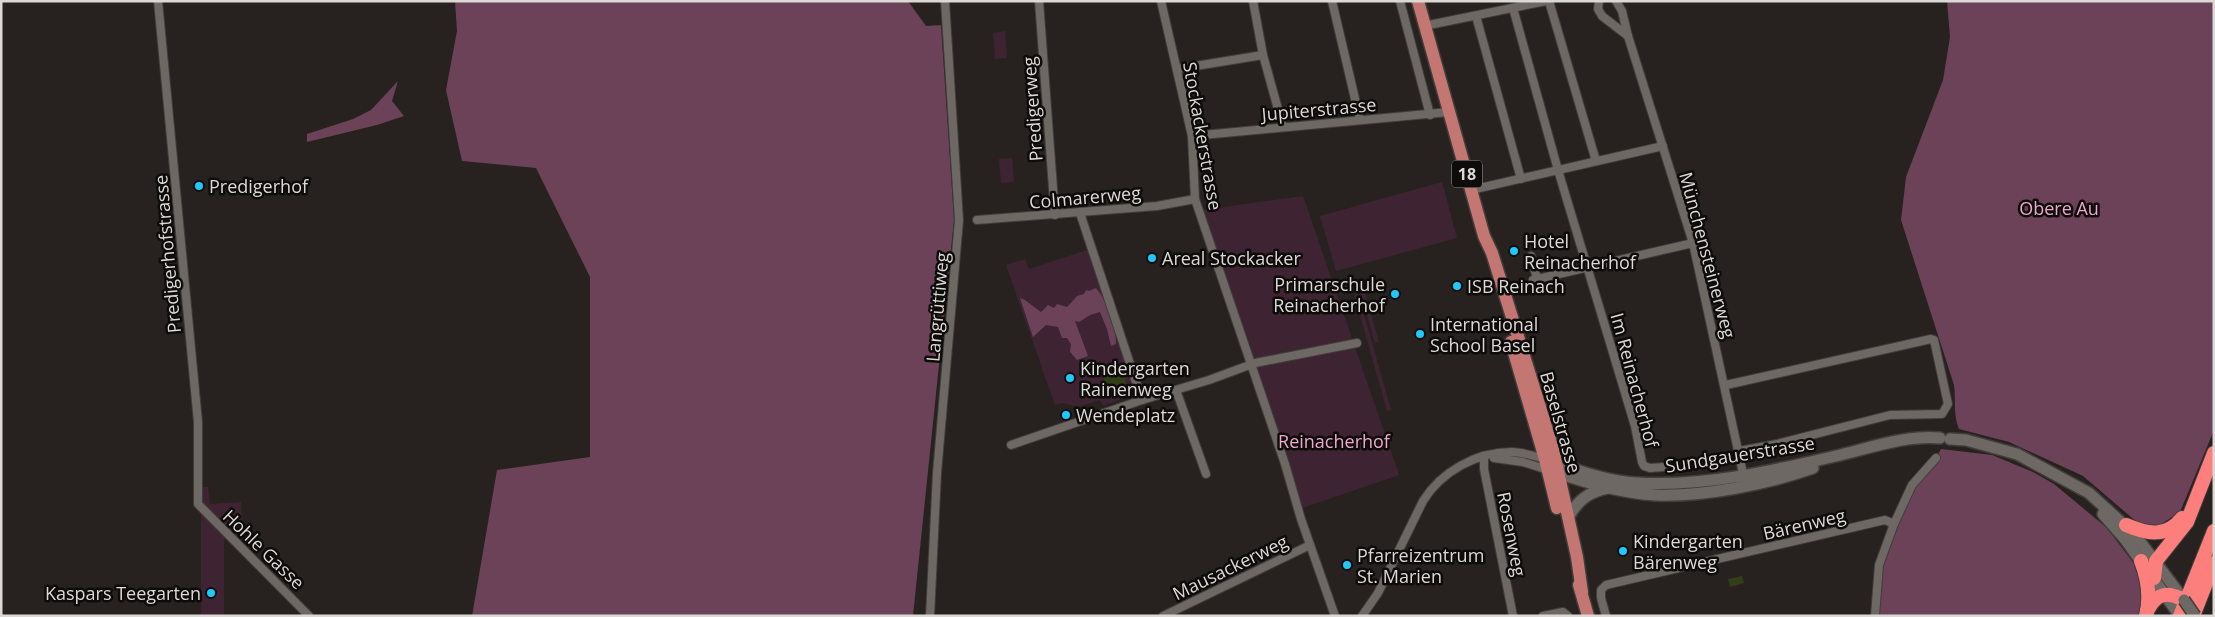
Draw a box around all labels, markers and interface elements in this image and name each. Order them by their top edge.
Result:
street label: Predigerweg [1016,56,1048,162]
street label: Stockackerstrasse [1178,60,1228,212]
street label: Jupiterstrasse [1259,92,1377,126]
road number: 18 [1452,160,1482,188]
street label: Münchensteinerweg [1674,169,1742,341]
street label: Predigerhofstrasse [148,174,186,334]
place label: Predigerhof [209,174,309,198]
marker: Predigerhof [193,180,205,192]
street label: Colmarerweg [1028,180,1142,214]
park label: Obere Au [2019,196,2099,220]
place label: Hotel Reinacherhof [1524,229,1637,274]
marker: Hotel Reinacherhof [1508,245,1520,257]
place label: Areal Stockacker [1162,246,1301,270]
street label: Langrüttiweg [920,251,954,363]
marker: Areal Stockacker [1146,252,1158,264]
place label: Primarschule Reinacherhof [1273,272,1386,317]
place label: ISB Reinach [1467,274,1565,298]
marker: ISB Reinach [1451,280,1463,292]
marker: Primarschule Reinacherhof [1389,288,1401,300]
street label: Im Reinacherhof [1606,310,1665,451]
place label: International School Basel [1430,312,1538,357]
marker: International School Basel [1414,328,1426,340]
place label: Kindergarten Rainenweg [1080,356,1190,401]
street label: Baselstrasse [1535,368,1587,476]
marker: Kindergarten Rainenweg [1064,372,1076,384]
place label: Wendeplatz [1076,403,1175,427]
marker: Wendeplatz [1060,409,1072,421]
park label: Reinacherhof [1278,429,1391,453]
street label: Sundgauerstrasse [1664,430,1816,478]
street label: Rosenweg [1492,490,1532,578]
street label: Bärenweg [1760,503,1848,545]
street label: Hohle Gasse [218,504,310,594]
street label: Mausackerweg [1168,529,1292,605]
place label: Kindergarten Bärenweg [1633,529,1743,574]
place label: Pfarreizentrum St. Marien [1357,543,1484,588]
marker: Kindergarten Bärenweg [1617,545,1629,557]
marker: Pfarreizentrum St. Marien [1341,559,1353,571]
place label: Kaspars Teegarten [45,581,201,605]
marker: Kaspars Teegarten [205,587,217,599]

